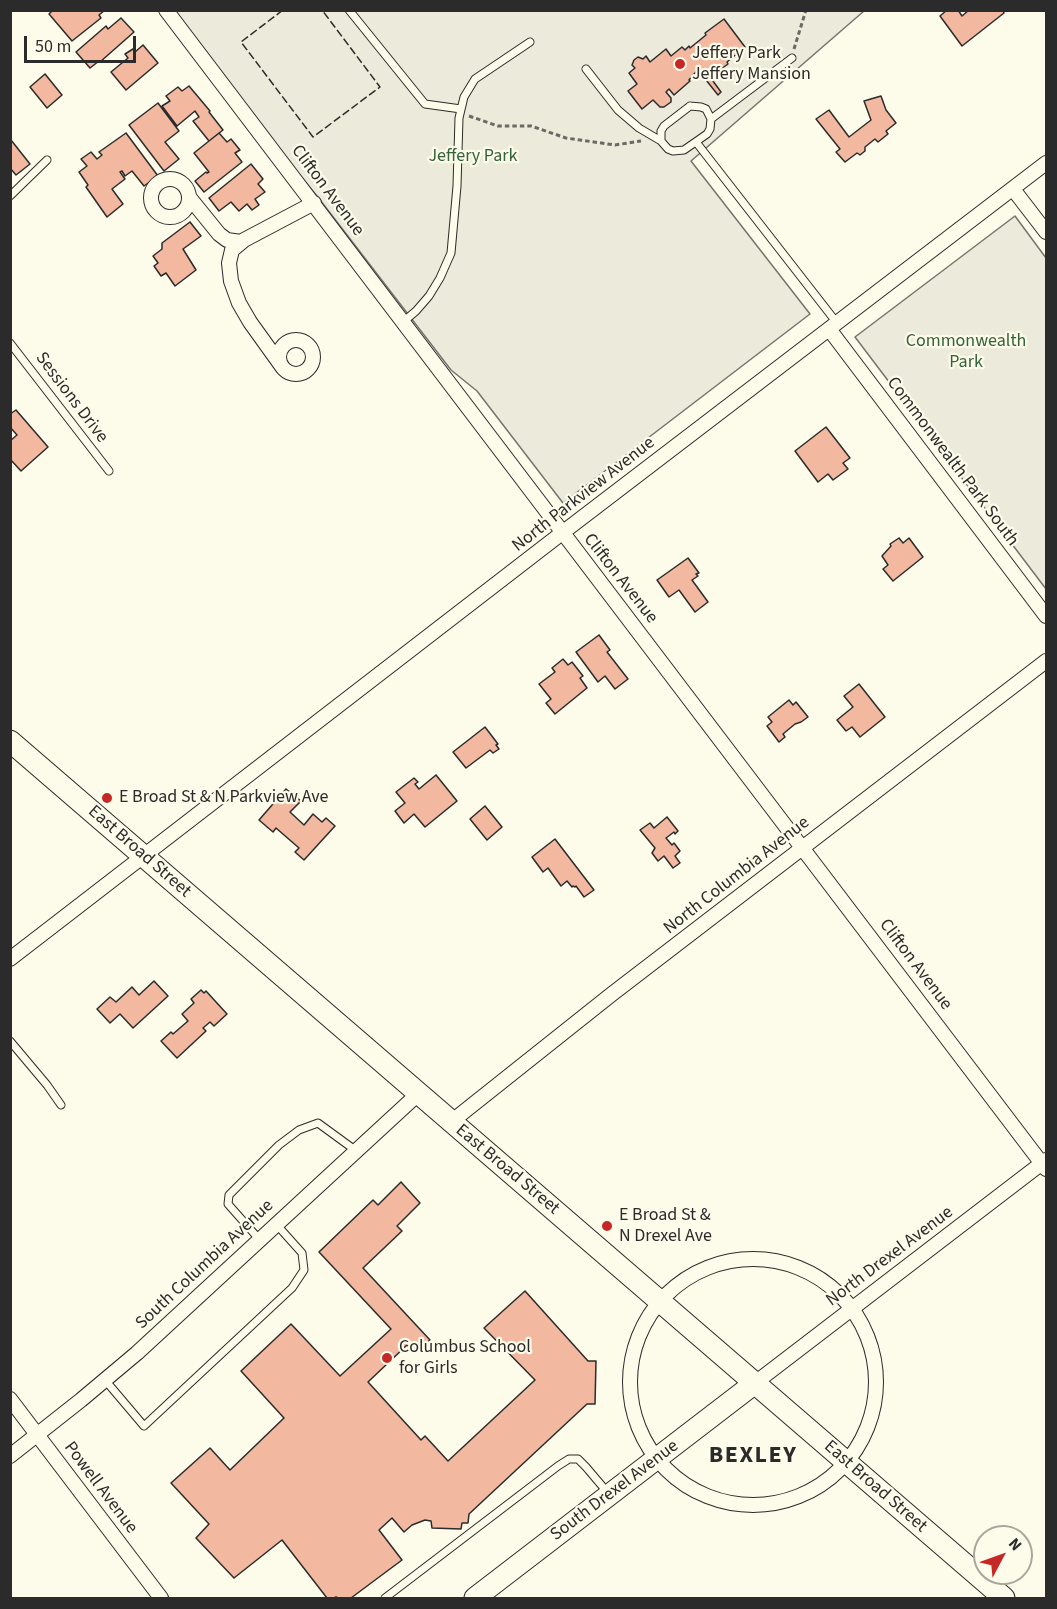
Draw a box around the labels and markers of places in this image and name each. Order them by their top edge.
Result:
place label: Jeffery Park Jeffery Mansion [692,43,811,86]
marker: Jeffery Park Jeffery Mansion [673,57,687,71]
place label: E Broad St & N Parkview Ave [119,787,329,809]
marker: E Broad St & N Parkview Ave [100,791,114,805]
place label: E Broad St & N Drexel Ave [619,1205,712,1248]
marker: E Broad St & N Drexel Ave [600,1219,614,1233]
place label: Columbus School for Girls [399,1337,531,1380]
marker: Columbus School for Girls [380,1351,394,1365]

